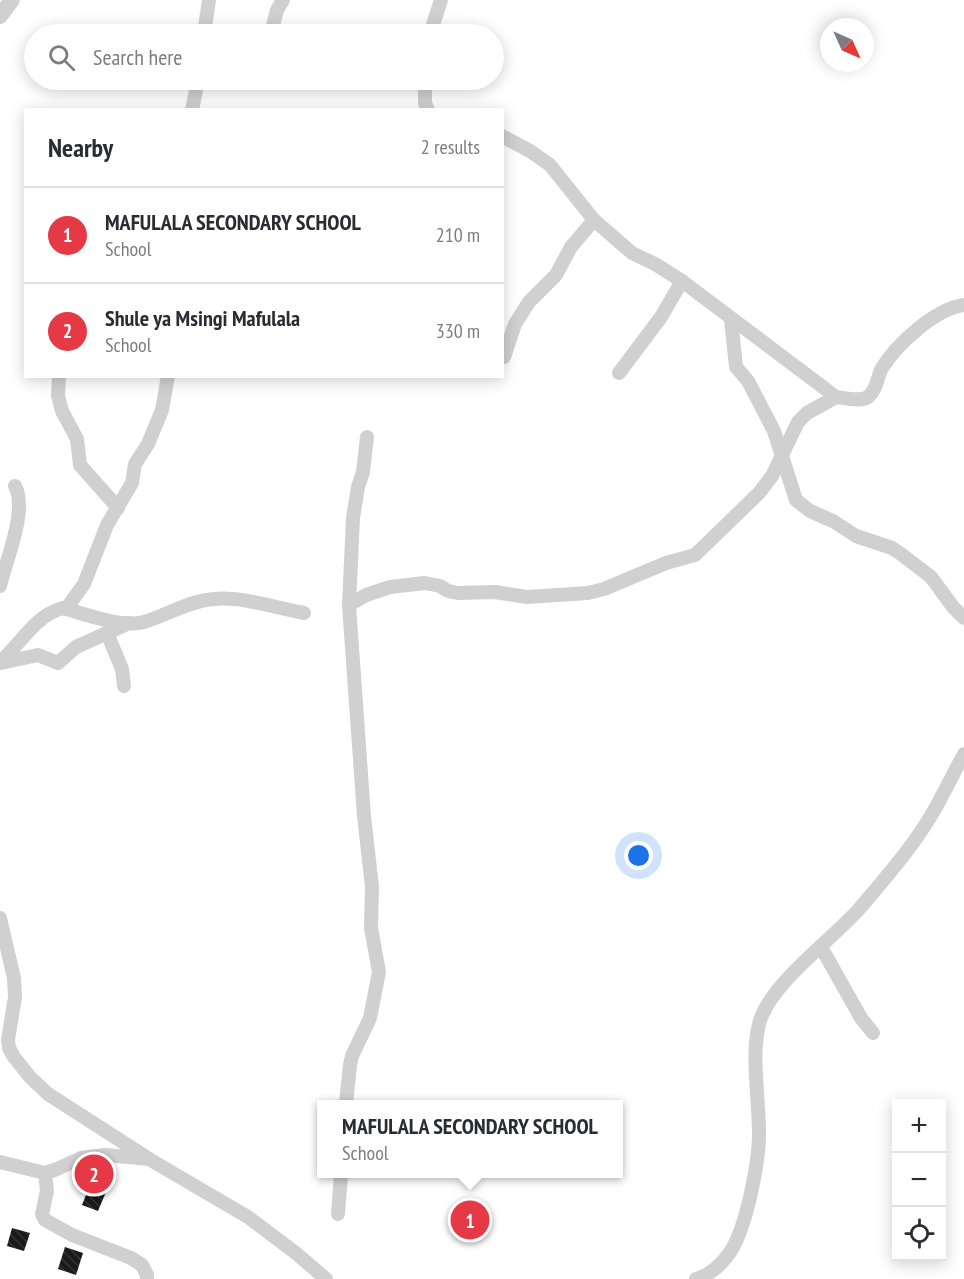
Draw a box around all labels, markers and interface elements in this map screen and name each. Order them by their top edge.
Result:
north arrow [820,18,874,72]
search box [24,24,504,90]
icon: search [45,41,78,74]
text: Search here [93,43,182,71]
text: Nearby [48,131,113,164]
text: 2 results [421,134,480,160]
text: MAFULALA SECONDARY SCHOOL [105,208,361,236]
text: 1 [63,222,72,248]
text: 210 m [436,222,480,248]
text: School [105,236,151,262]
text: Shule ya Msingi Mafulala [105,304,300,332]
text: 2 [63,318,72,344]
text: 330 m [436,318,480,344]
text: School [105,332,151,358]
your location [624,841,653,870]
map controls [892,1099,946,1261]
button: + [892,1099,946,1153]
popup [317,1100,623,1178]
text: MAFULALA SECONDARY SCHOOL [342,1112,598,1140]
text: School [342,1140,388,1166]
pin: 2 [74,1152,113,1196]
button: − [892,1153,946,1207]
pin: 1 [450,1198,490,1242]
button: locate [892,1207,946,1261]

